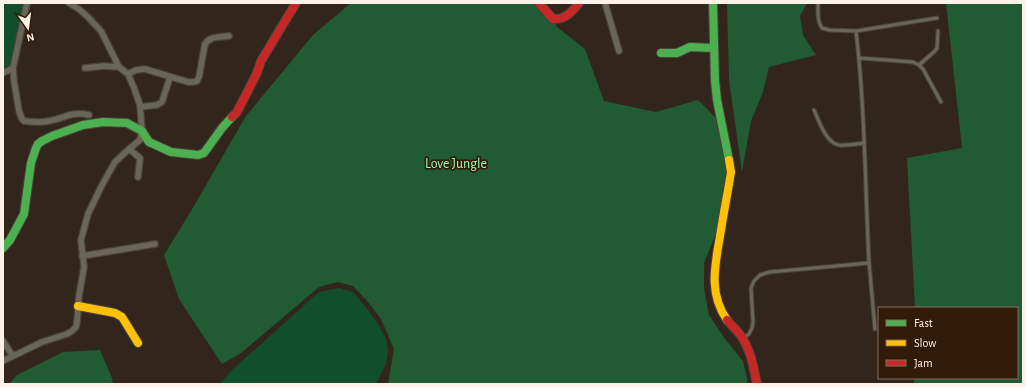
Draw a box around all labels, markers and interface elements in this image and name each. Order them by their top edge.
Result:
north arrow [8,8,48,48]
text: N [25,31,35,43]
park label: Love Jungle [425,157,487,171]
legend [878,307,1018,379]
text: Fast [914,317,933,329]
text: Slow [914,337,936,349]
text: Jam [914,357,933,369]

